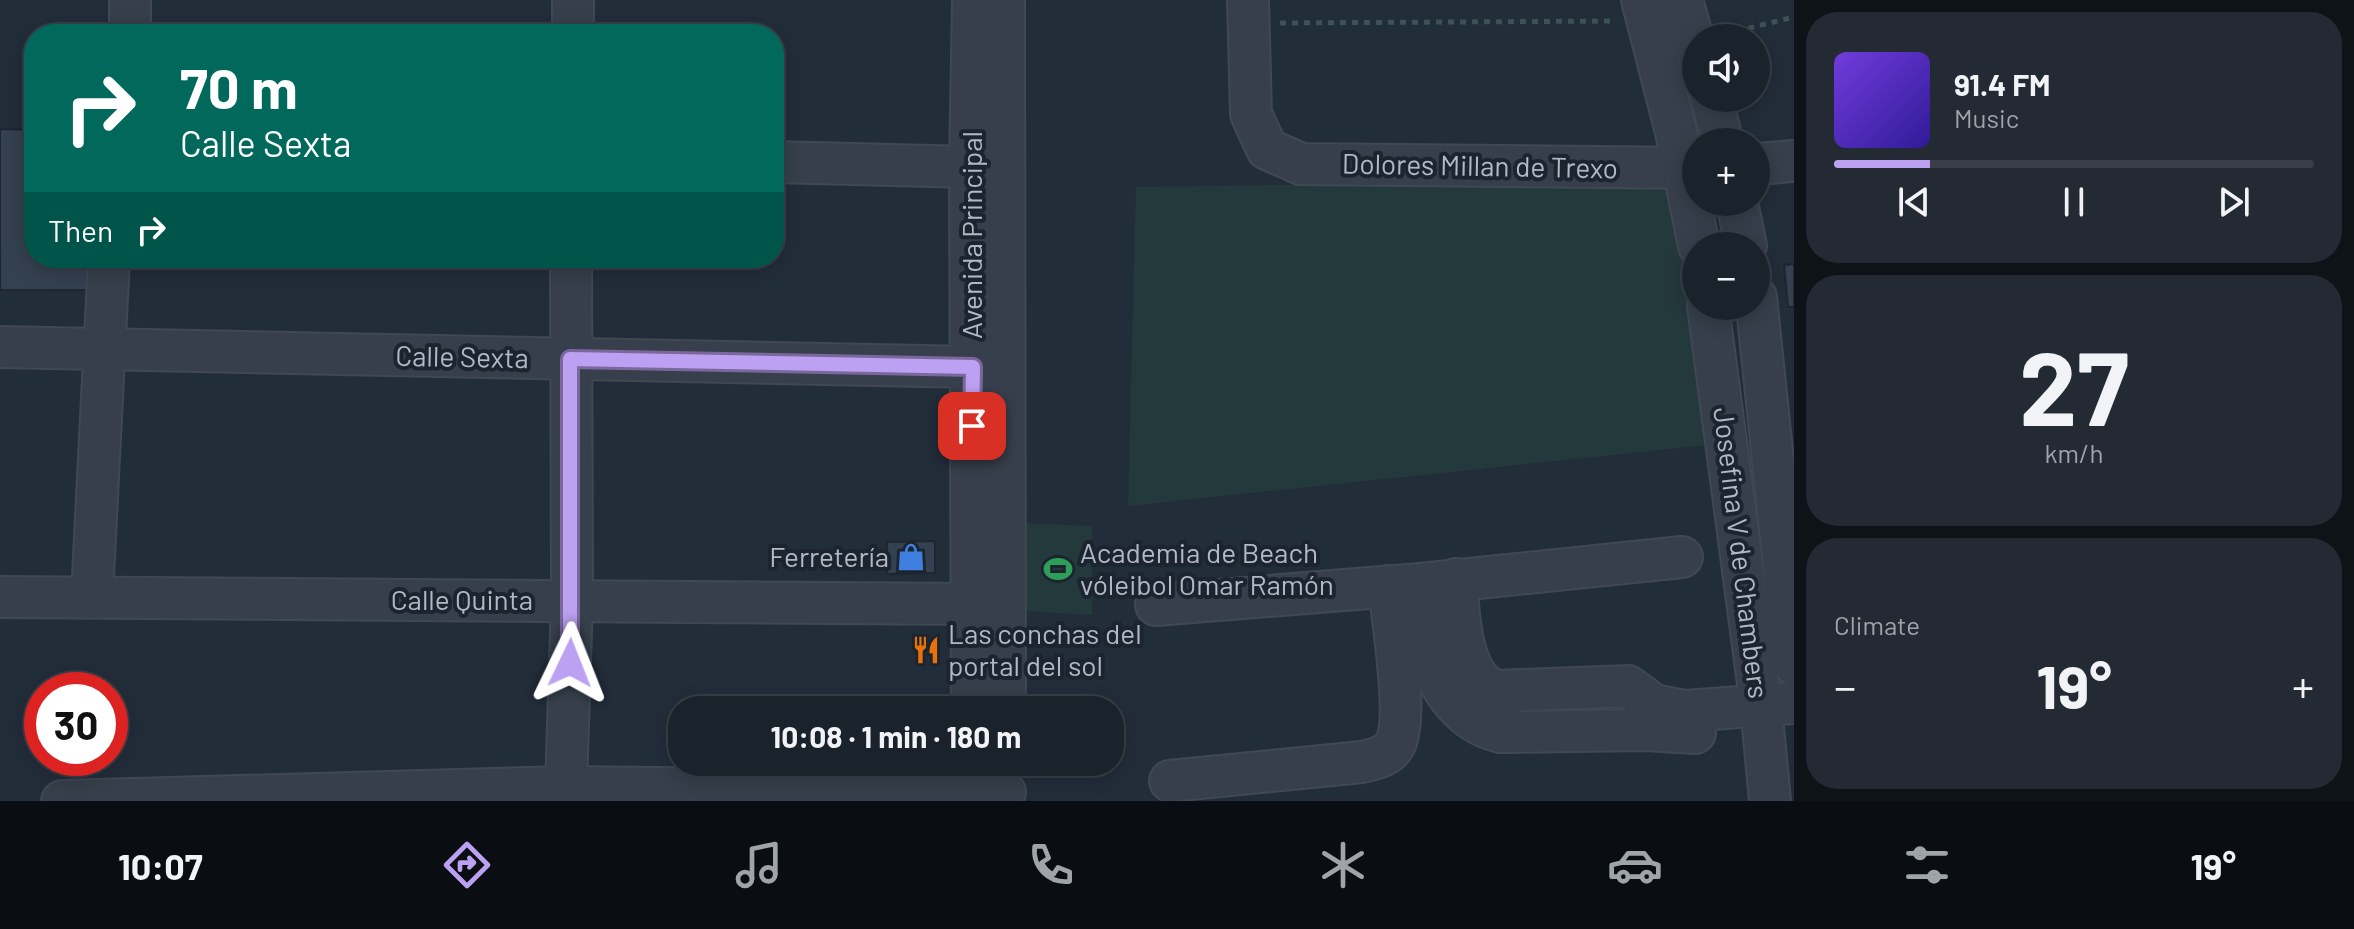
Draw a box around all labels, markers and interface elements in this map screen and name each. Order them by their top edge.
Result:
map controls [1682,24,1770,320]
button: sound [1682,24,1770,112]
text: 70 m [180,53,298,120]
icon: right [48,56,152,160]
text: 91.4 FM [1954,66,2050,102]
text: Music [1954,102,2019,133]
text: Calle Sexta [180,121,351,164]
button: + [1682,128,1770,216]
street label: Avenida Principal [954,131,988,339]
street label: Dolores Millan de Trexo [1342,146,1618,184]
icon: previous [1892,180,1936,224]
icon: pause [2052,180,2096,224]
icon: next [2212,180,2256,224]
icon: right [129,208,173,252]
text: Then [48,212,113,248]
button: − [1682,232,1770,320]
text: 27 [2019,322,2129,447]
street label: Calle Sexta [395,338,529,374]
pin [938,392,1006,460]
icon: arrive [950,404,994,448]
street label: Josefina V de Chambers [1707,405,1777,700]
text: km/h [2045,437,2103,468]
place label: Academia de Beach vóleibol Omar Ramón [1080,535,1334,601]
place label: Ferretería [769,539,889,573]
shop icon: Ferretería [896,542,926,572]
sports icon: Academia de Beach vóleibol Omar Ramón [1043,554,1073,584]
street label: Calle Quinta [391,582,533,616]
text: Climate [1834,609,1920,640]
place label: Las conchas del portal del sol [948,616,1142,682]
position arrow [528,621,612,705]
restaurant icon: Las conchas del portal del sol [911,635,941,665]
text: 19° [2036,649,2112,721]
text: − [1834,659,1856,712]
text: + [2292,659,2314,712]
speed limit sign: 30 [24,672,128,776]
text: 10:08 · 1 min · 180 m [771,718,1021,754]
icon: directions [439,837,495,893]
icon: music [731,837,787,893]
icon: phone [1023,837,1079,893]
icon: climate [1315,837,1371,893]
icon: car [1607,837,1663,893]
icon: filters [1899,837,1955,893]
text: 10:07 [118,844,203,887]
text: 19° [2191,844,2236,887]

